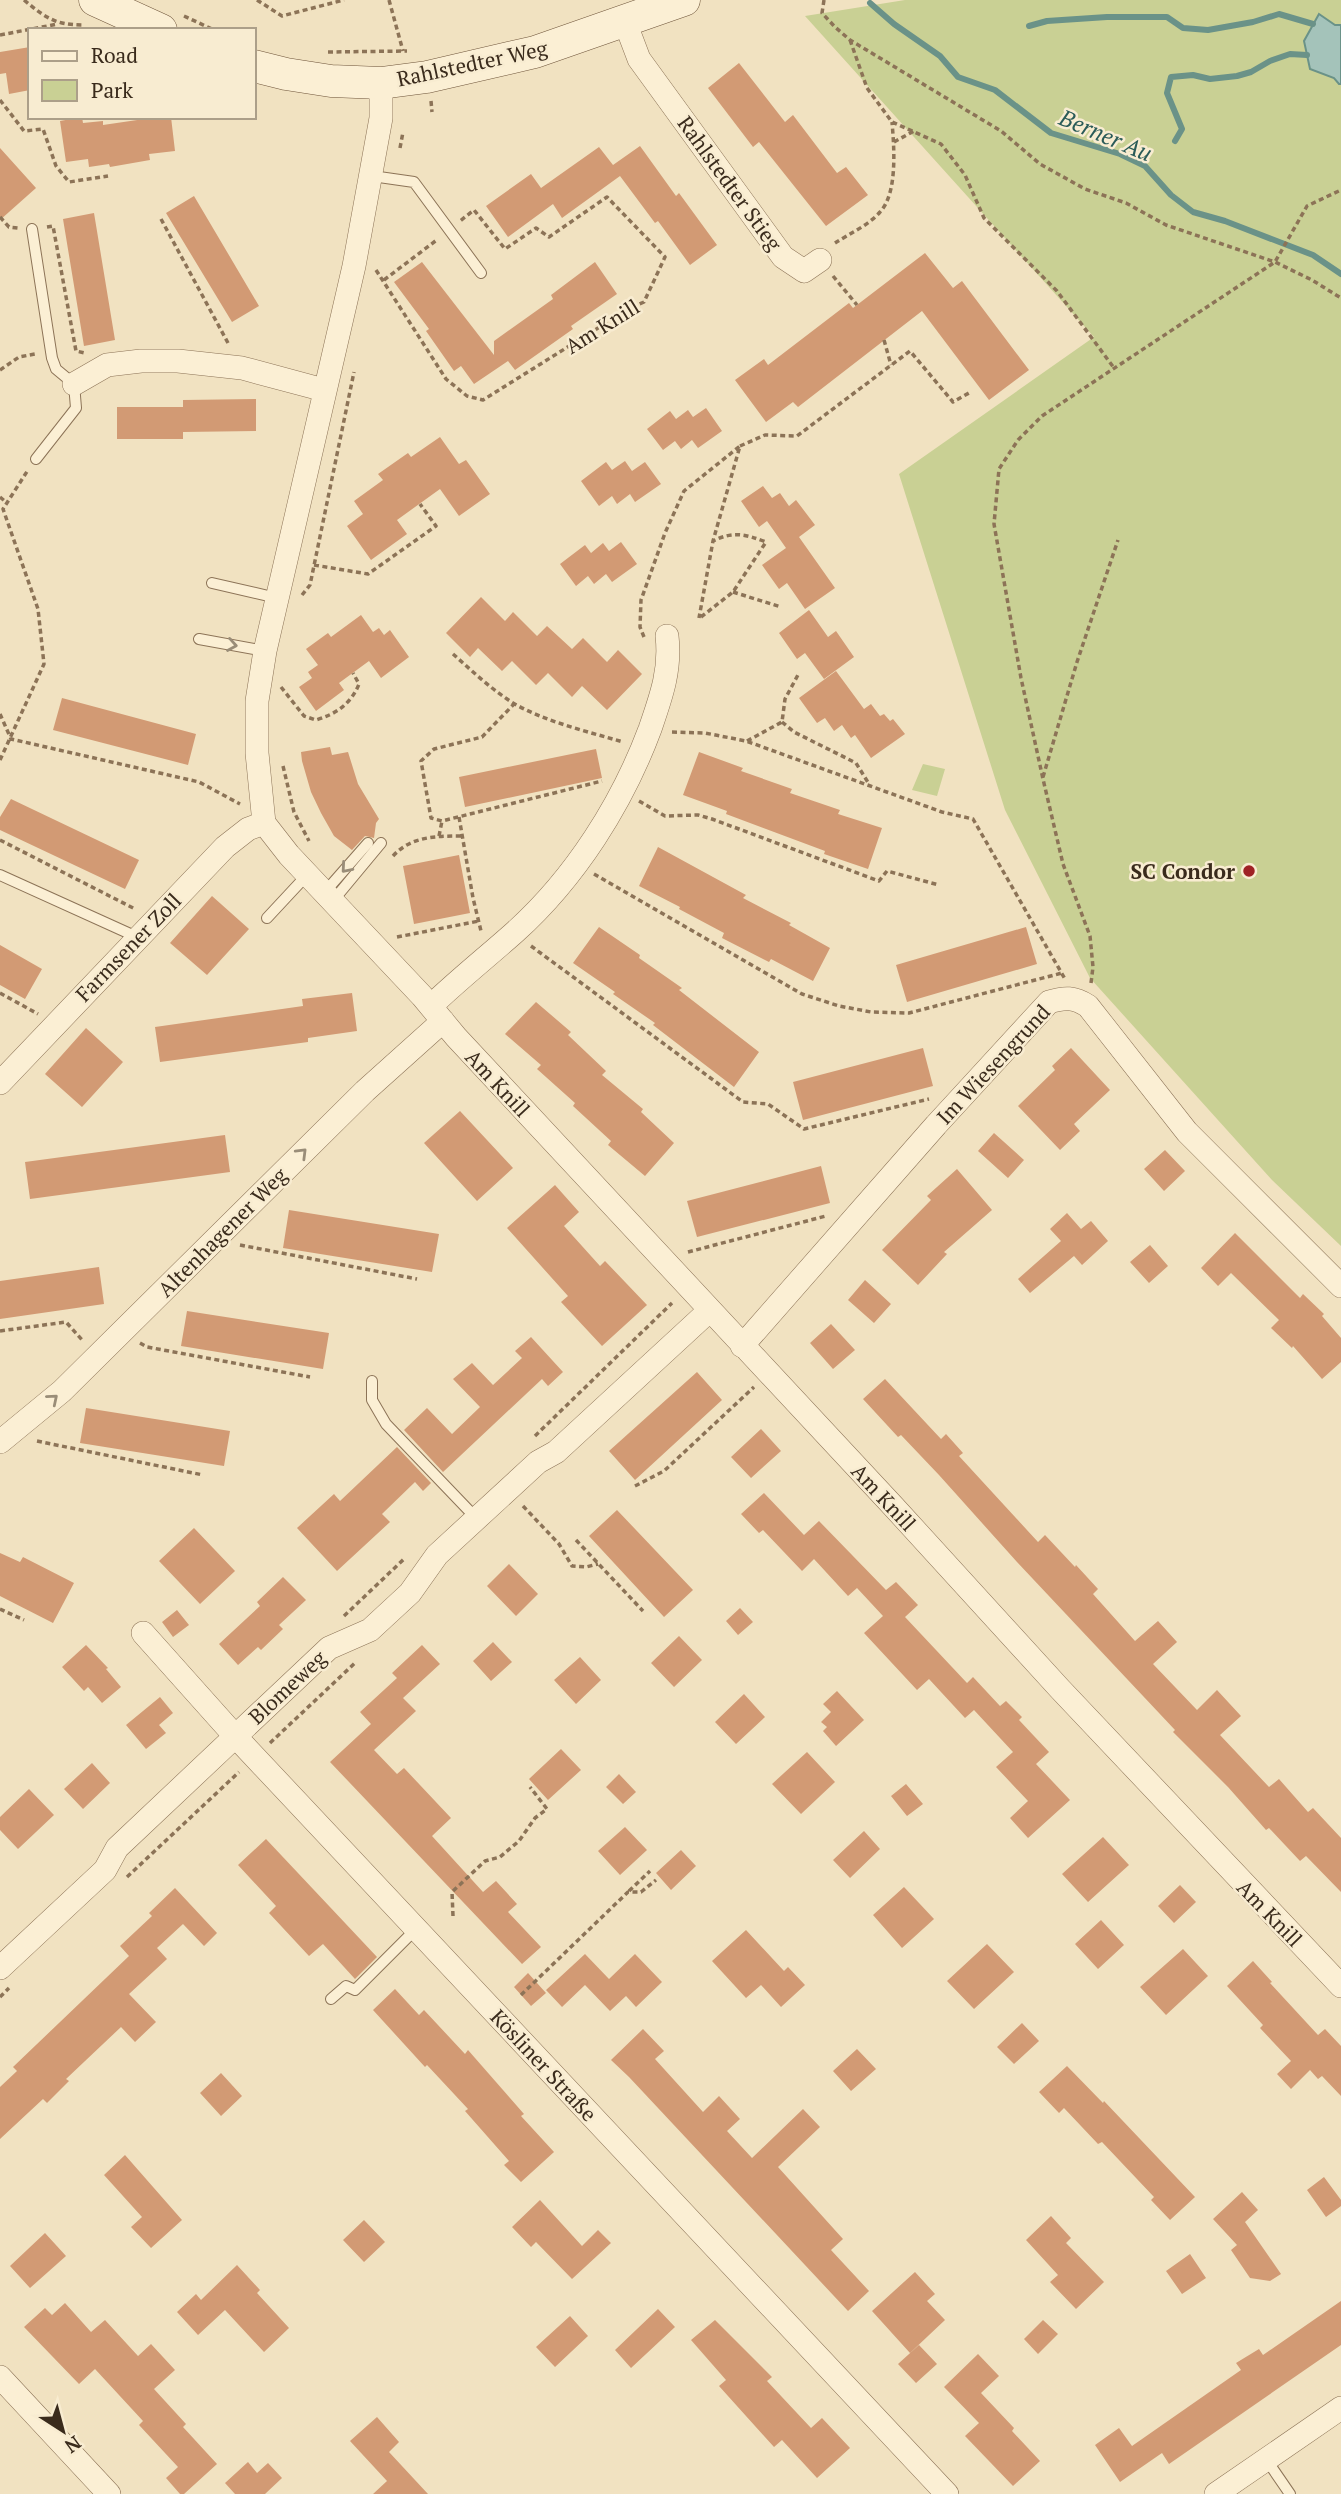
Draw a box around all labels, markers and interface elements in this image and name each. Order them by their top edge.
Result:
legend [28,28,256,119]
street label: Rahlstedter Weg [394,33,551,93]
text: Road [91,41,138,69]
text: Park [91,76,133,104]
water label: Berner Au [1054,101,1157,168]
street label: Rahlstedter Stieg [672,110,789,257]
street label: Am Knill [560,292,644,360]
one-way arrow [226,637,238,652]
place label: SC Condor [1131,857,1235,885]
one-way arrow [342,860,354,873]
marker: SC Condor [1241,863,1257,879]
street label: Farmsener Zoll [69,887,187,1007]
street label: Im Wiesengrund [930,998,1056,1130]
street label: Am Knill [460,1043,536,1123]
one-way arrow [294,1149,307,1162]
street label: Altenhagener Weg [151,1161,293,1303]
one-way arrow [44,1395,57,1407]
street label: Am Knill [846,1457,922,1537]
street label: Blomeweg [242,1643,332,1730]
street label: Am Knill [1231,1874,1309,1952]
street label: Kösliner Straße [485,2003,603,2127]
north arrow [28,2396,98,2466]
text: N [60,2431,86,2460]

